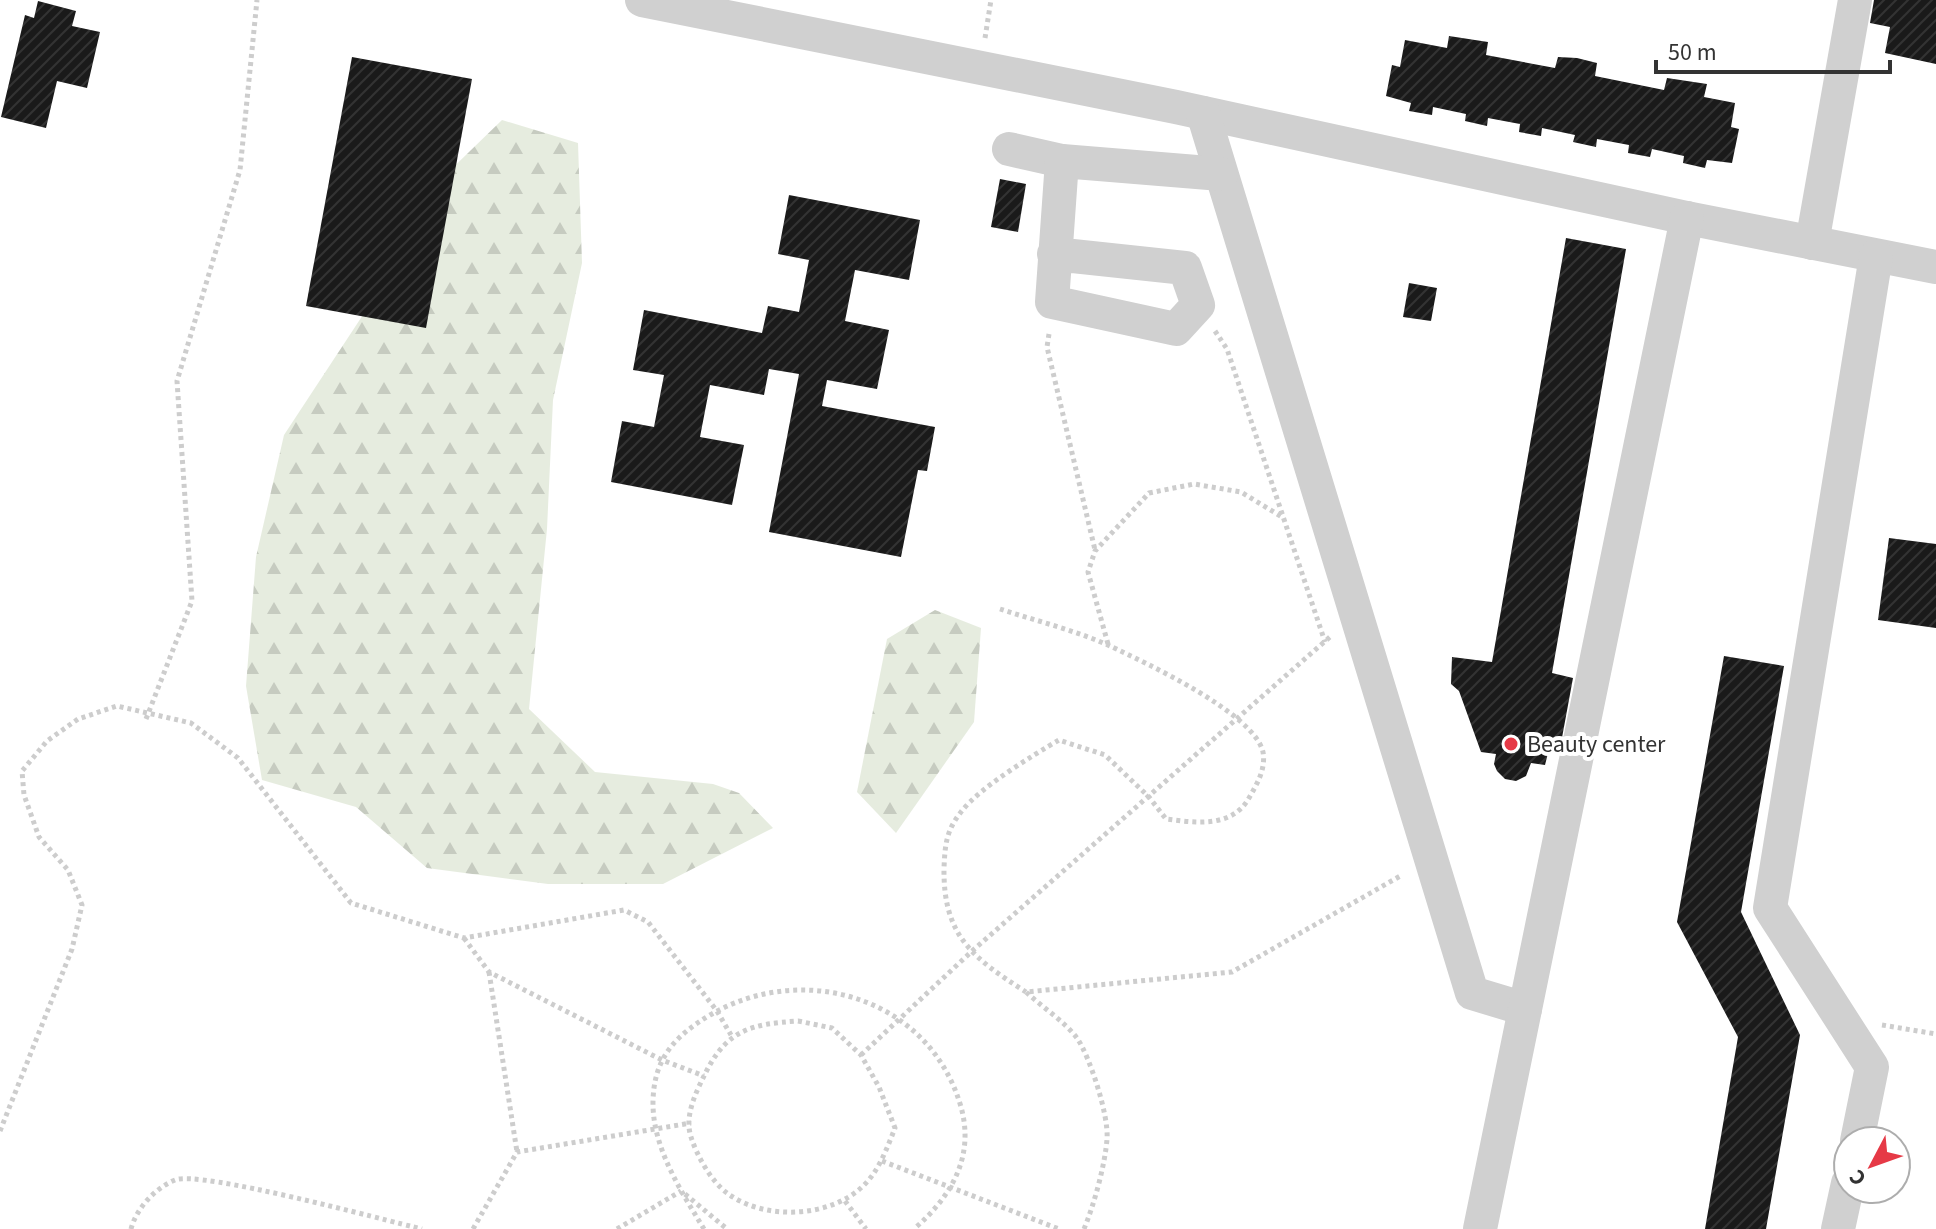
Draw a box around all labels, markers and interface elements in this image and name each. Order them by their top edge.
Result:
scale bar [1656,24,1890,74]
text: 50 m [1668,35,1717,70]
place label: Beauty center [1527,727,1666,762]
marker: Beauty center [1502,735,1520,753]
north arrow [1832,1125,1912,1205]
text: С [1841,1162,1874,1193]

